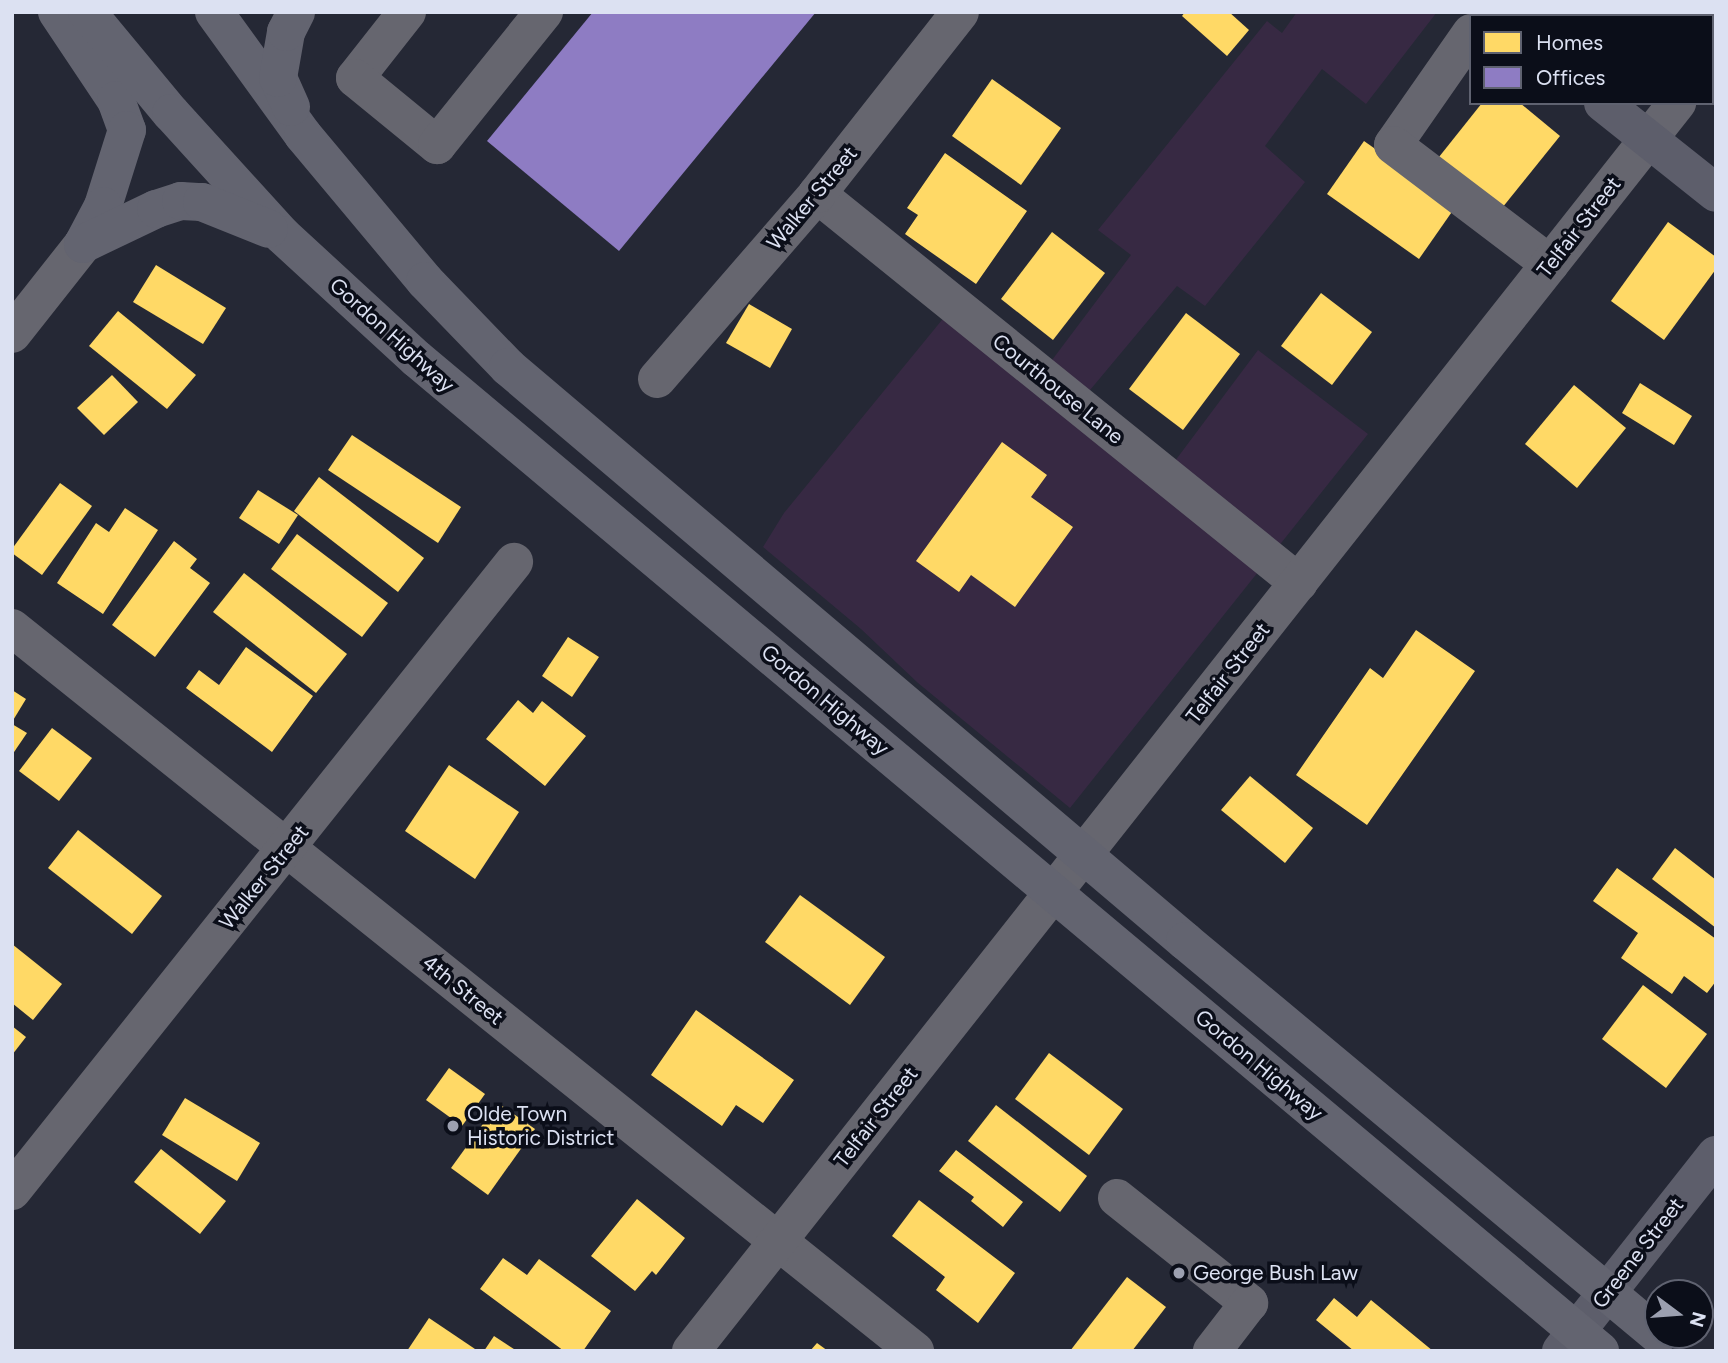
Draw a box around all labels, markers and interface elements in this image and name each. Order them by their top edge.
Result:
legend [1469,14,1714,105]
text: Homes [1536,30,1603,55]
text: Offices [1536,65,1605,90]
street label: Walker Street [761,141,863,255]
street label: Telfair Street [1532,172,1626,282]
street label: Gordon Highway [324,272,460,398]
street label: Courthouse Lane [988,329,1128,449]
street label: Telfair Street [1181,618,1275,728]
street label: Gordon Highway [756,639,894,761]
street label: Walker Street [214,820,314,934]
street label: 4th Street [418,950,508,1030]
street label: Gordon Highway [1190,1004,1328,1126]
street label: Telfair Street [829,1062,923,1172]
place label: Olde Town Historic District [467,1101,614,1151]
marker: Olde Town Historic District [445,1118,461,1134]
street label: Greene Street [1587,1193,1689,1313]
place label: George Bush Law [1193,1260,1358,1286]
marker: George Bush Law [1171,1265,1187,1281]
north arrow [1644,1279,1714,1349]
text: N [1685,1309,1711,1330]

